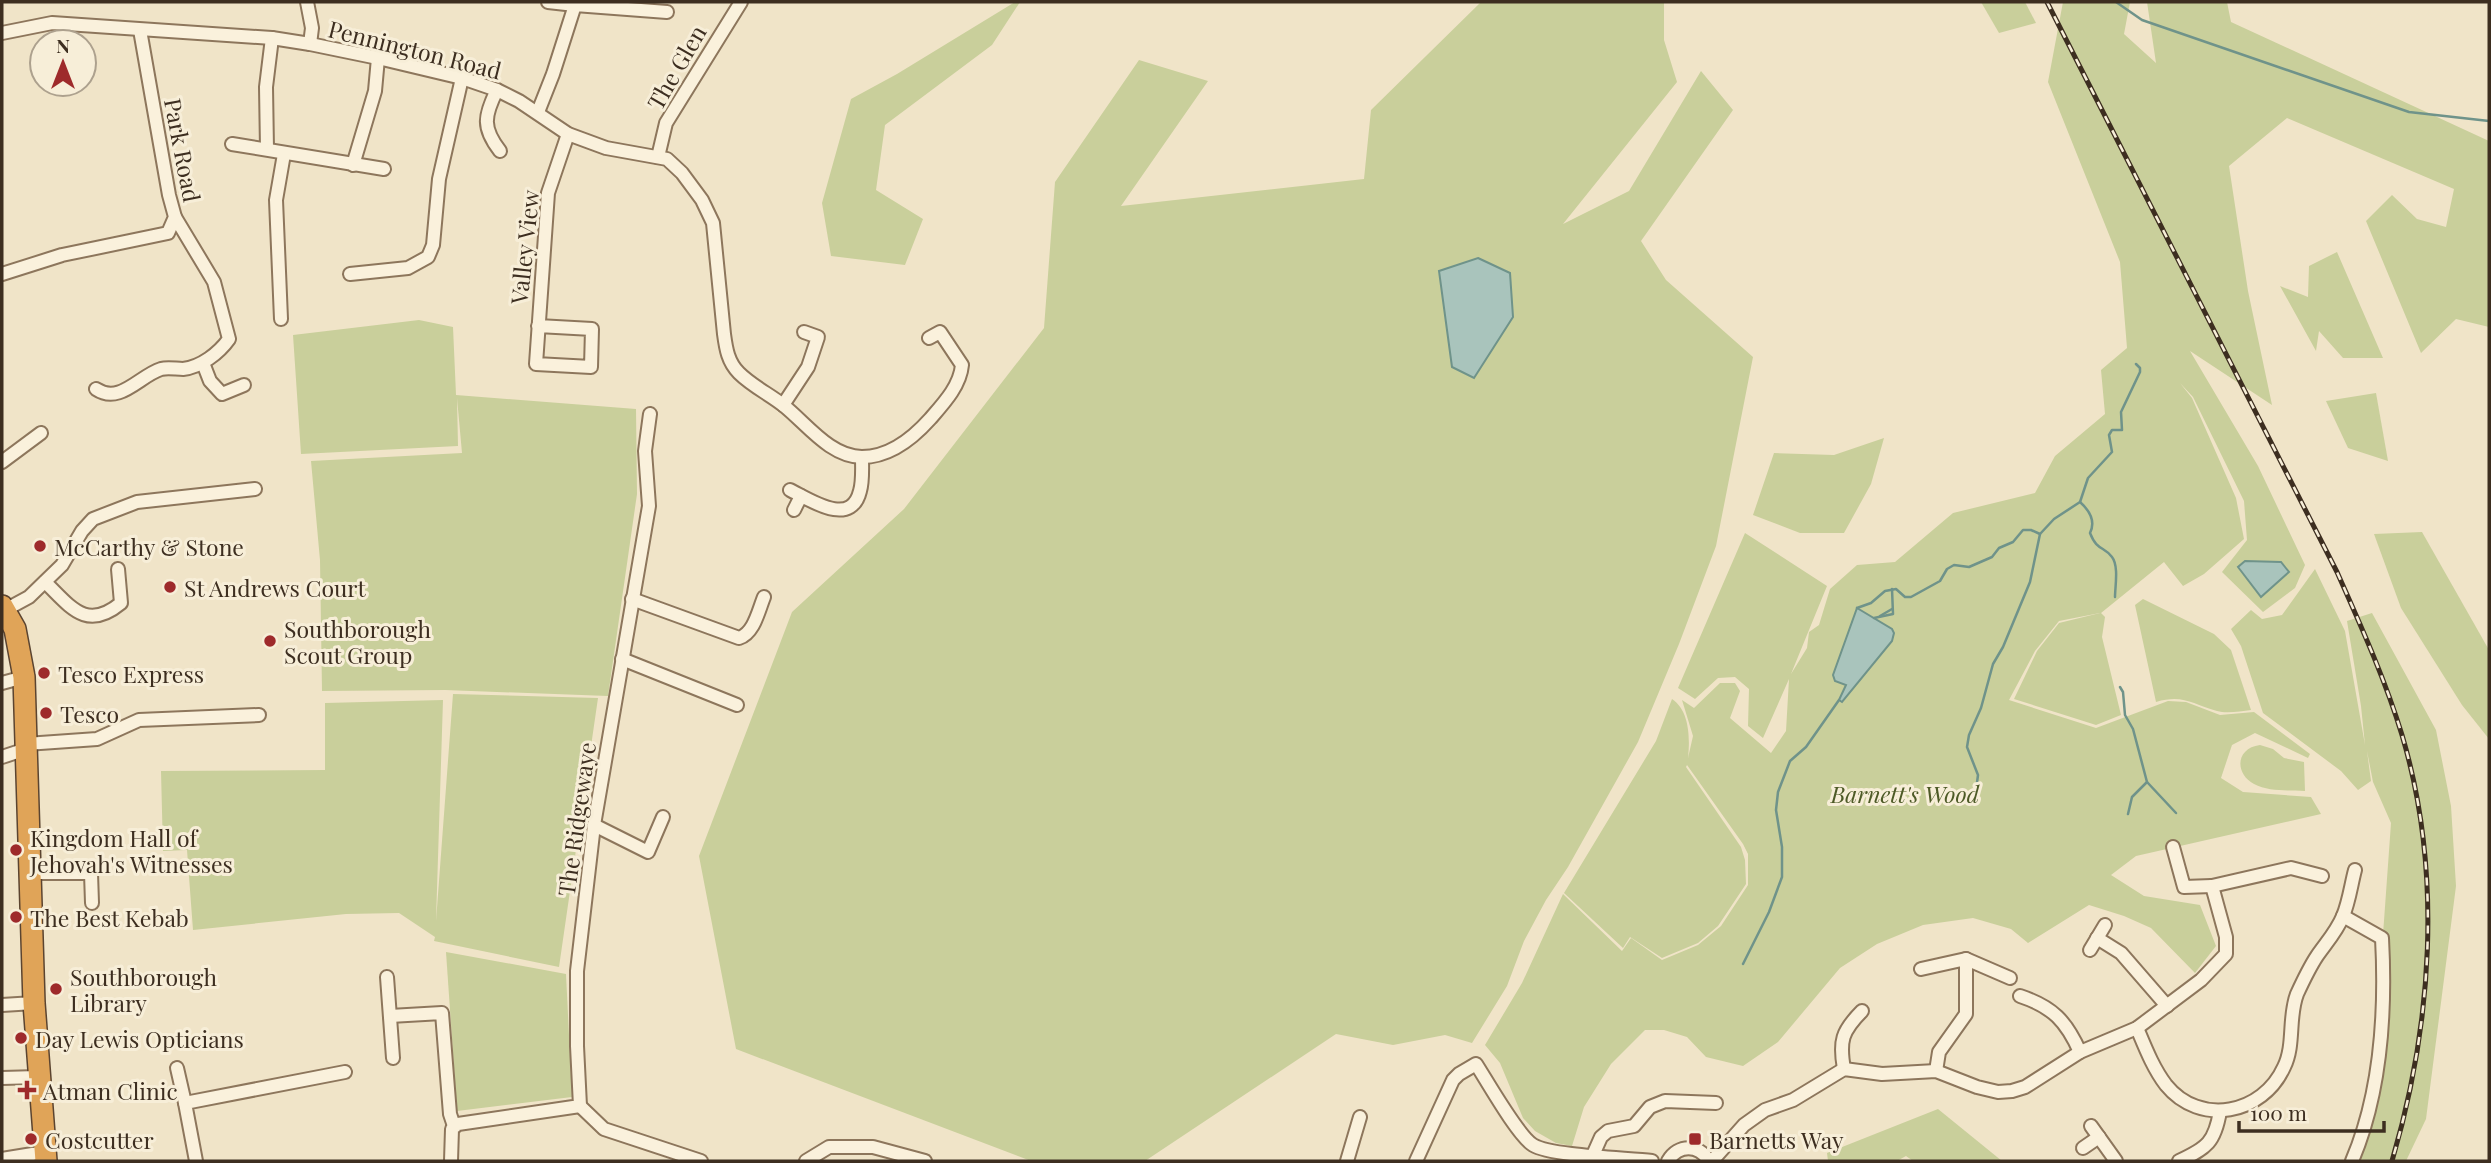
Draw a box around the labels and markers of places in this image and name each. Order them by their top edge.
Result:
place label: McCarthy & Stone [54,531,244,562]
marker: McCarthy & Stone [32,538,48,554]
place label: St Andrews Court [184,572,367,603]
marker: St Andrews Court [162,579,178,595]
place label: Southborough Scout Group [284,613,431,670]
marker: Southborough Scout Group [262,633,278,649]
place label: Tesco Express [58,658,204,689]
marker: Tesco Express [36,665,52,681]
place label: Tesco [60,698,119,729]
marker: Tesco [38,705,54,721]
place label: Kingdom Hall of Jehovah's Witnesses [29,822,233,879]
marker: Kingdom Hall of Jehovah's Witnesses [8,842,24,858]
place label: The Best Kebab [30,902,189,933]
marker: The Best Kebab [8,909,24,925]
place label: Southborough Library [70,961,217,1018]
marker: Southborough Library [48,981,64,997]
place label: Day Lewis Opticians [35,1023,244,1054]
marker: Day Lewis Opticians [13,1030,29,1046]
place label: Atman Clinic [42,1075,178,1106]
marker: Atman Clinic [17,1080,37,1100]
place label: Costcutter [45,1124,154,1155]
place label: Barnetts Way [1709,1124,1844,1155]
marker: Costcutter [23,1131,39,1147]
marker: Barnetts Way [1687,1131,1703,1147]

